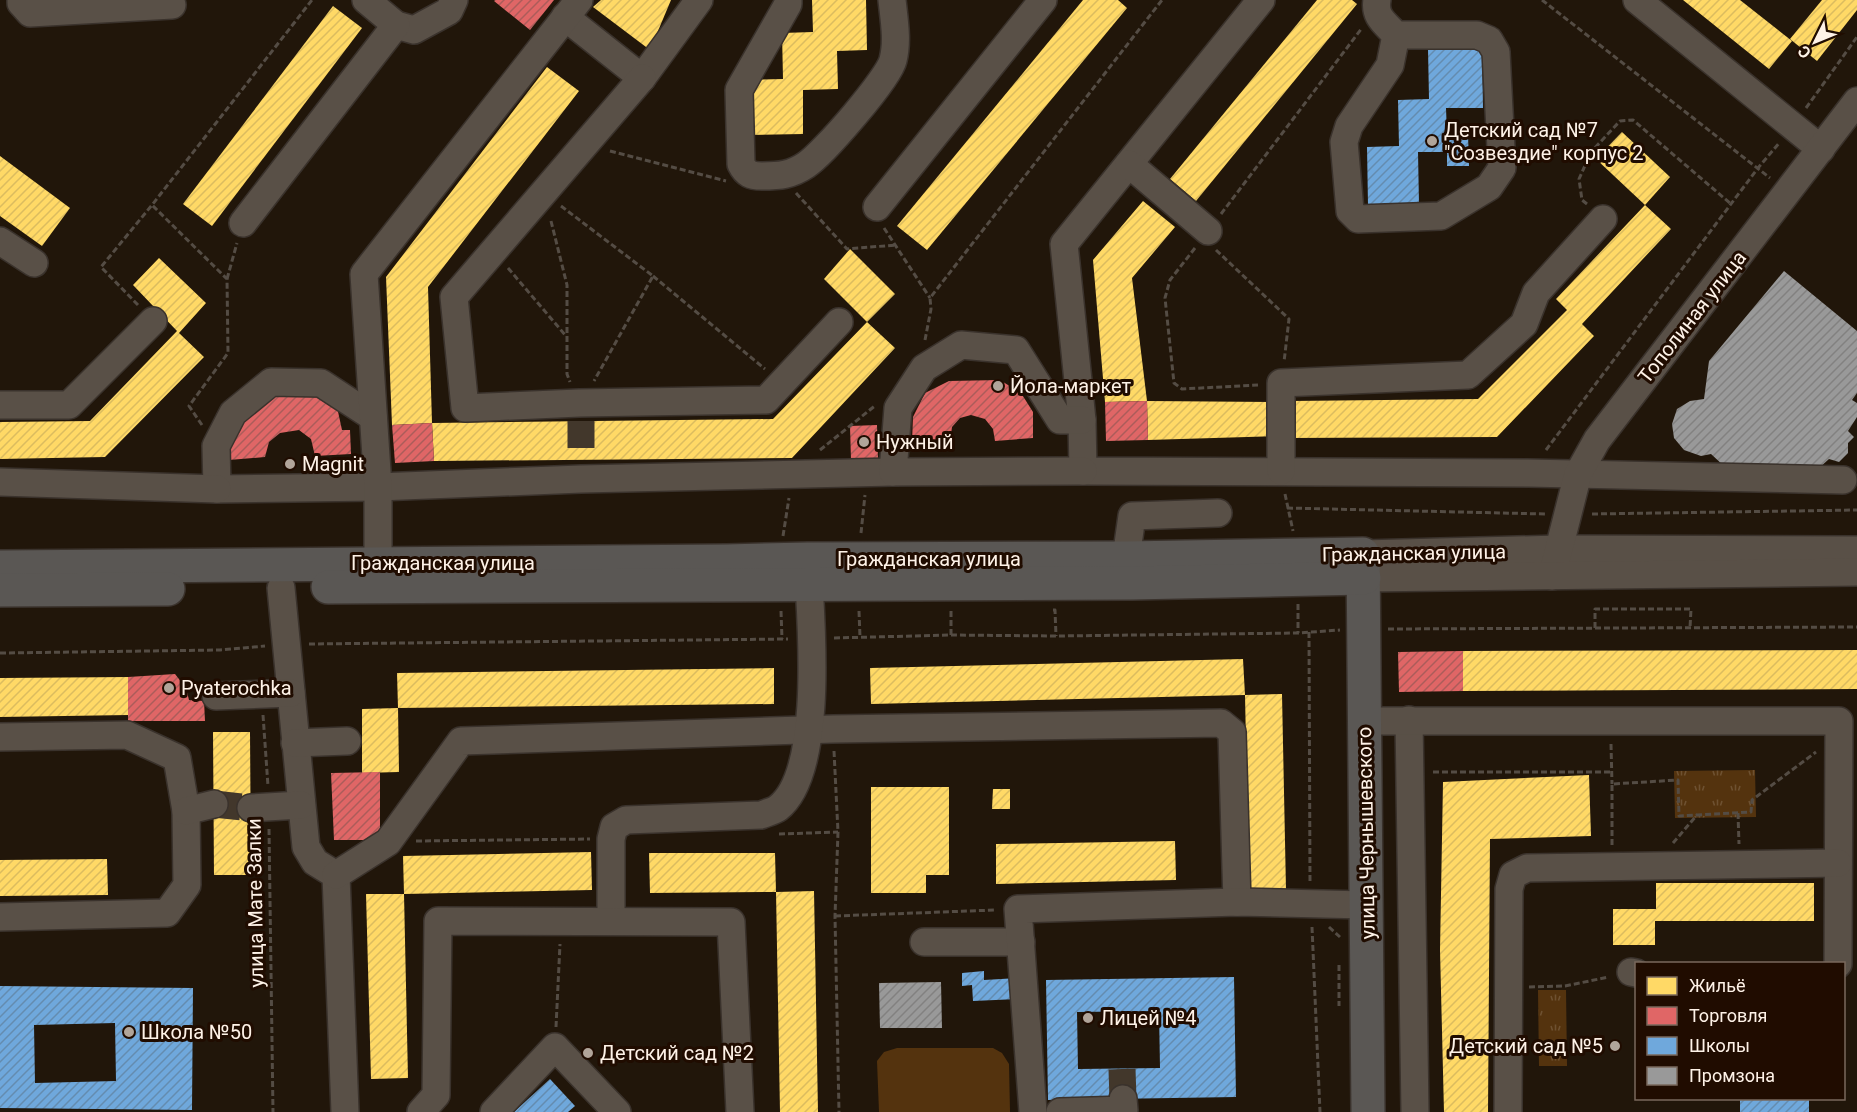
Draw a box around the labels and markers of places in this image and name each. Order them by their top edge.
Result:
place label: Детский сад №7 "Созвездие" корпус 2 [1444,118,1643,165]
marker: Детский сад №7 "Созвездие" корпус 2 [1425,134,1439,148]
place label: Йола-маркет [1010,374,1132,398]
marker: Йола-маркет [991,379,1005,393]
place label: Нужный [876,430,954,454]
marker: Нужный [857,435,871,449]
place label: Magnit [302,452,364,476]
marker: Magnit [283,457,297,471]
place label: Pyaterochka [181,676,292,700]
marker: Pyaterochka [162,681,176,695]
place label: Лицей №4 [1100,1006,1196,1030]
marker: Лицей №4 [1081,1011,1095,1025]
place label: Школа №50 [141,1020,252,1044]
marker: Школа №50 [122,1025,136,1039]
place label: Детский сад №5 [1449,1034,1603,1058]
marker: Детский сад №5 [1608,1039,1622,1053]
place label: Детский сад №2 [600,1041,754,1065]
marker: Детский сад №2 [581,1046,595,1060]

